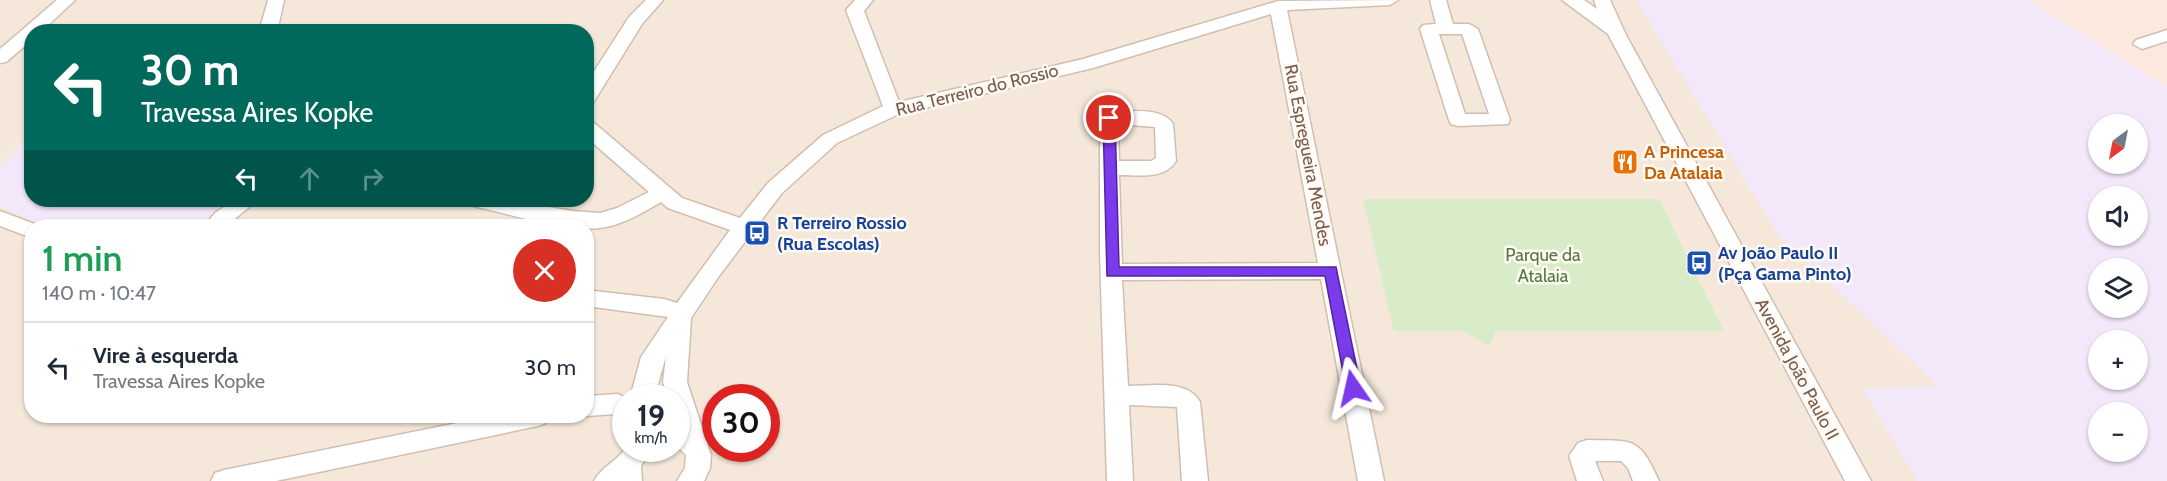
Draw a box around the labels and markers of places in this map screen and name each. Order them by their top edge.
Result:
pin [1083,92,1134,143]
place label: A Princesa Da Atalaia [1644,141,1724,184]
restaurant icon: A Princesa Da Atalaia [1610,147,1640,177]
place label: R Terreiro Rossio (Rua Escolas) [777,212,907,255]
bus stop icon: R Terreiro Rossio (Rua Escolas) [742,218,772,248]
place label: Av João Paulo II (Pça Gama Pinto) [1718,242,1852,285]
bus stop icon: Av João Paulo II (Pça Gama Pinto) [1684,248,1714,278]

